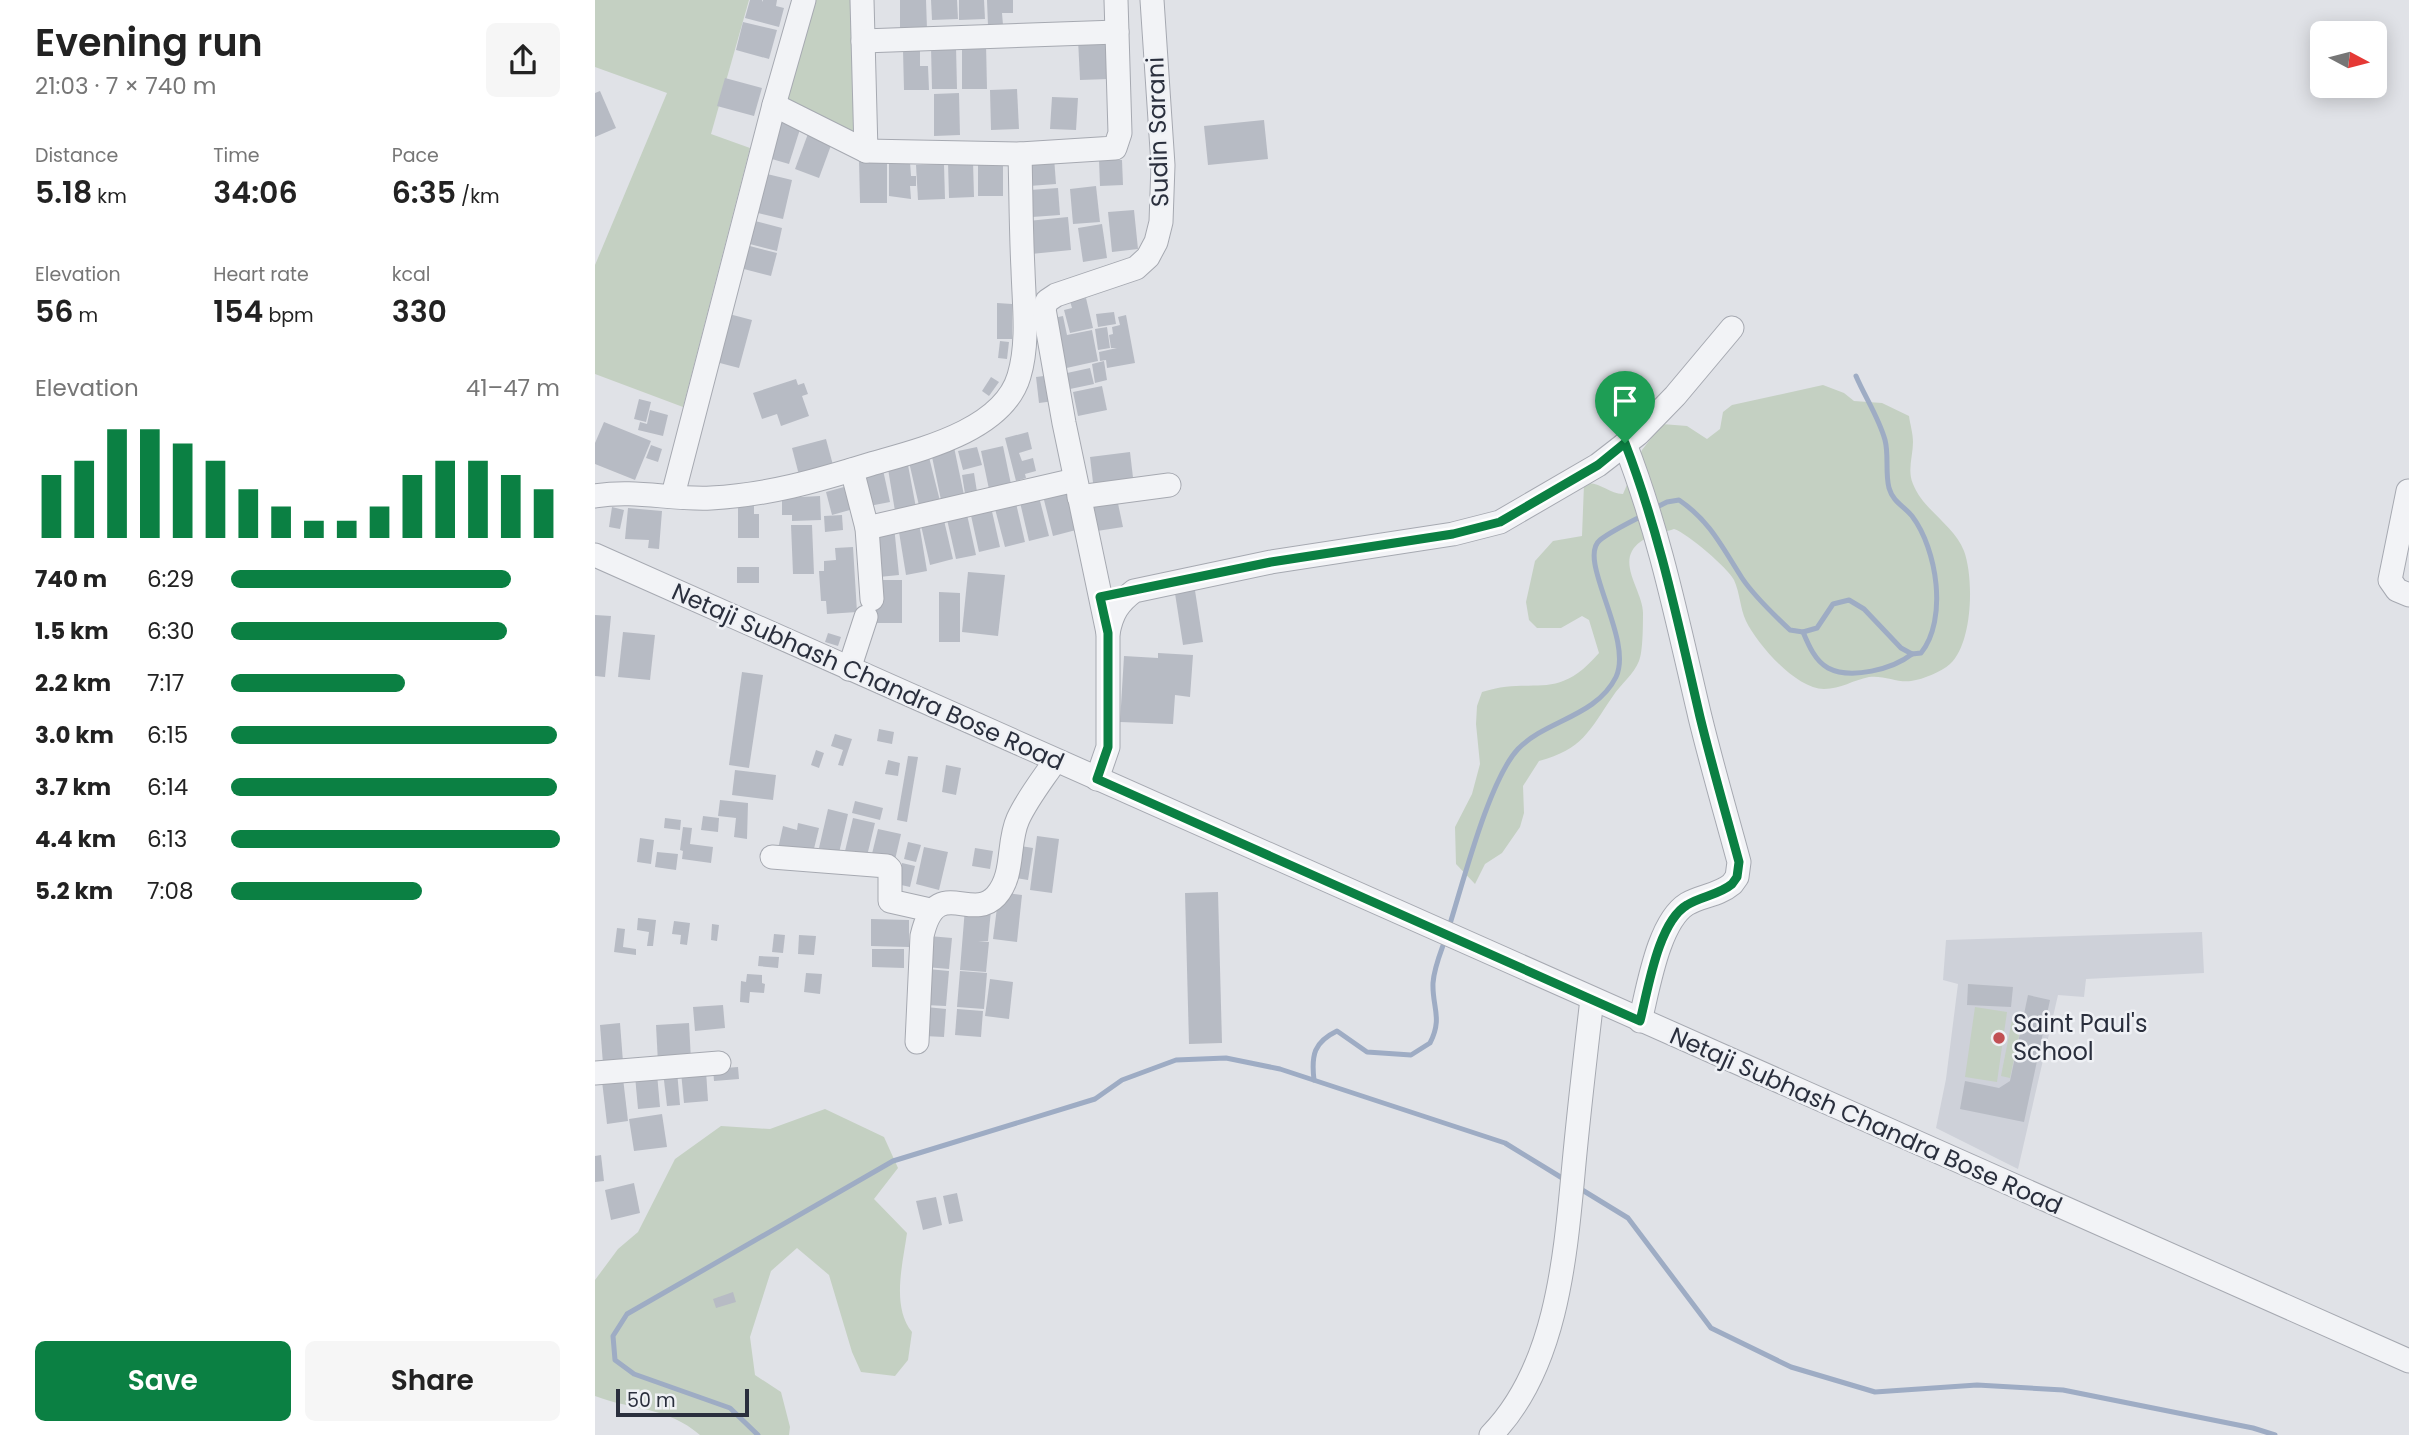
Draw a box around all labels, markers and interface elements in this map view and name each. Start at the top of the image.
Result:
text: Evening run [35,16,263,69]
north arrow [2310,21,2387,98]
map controls [2310,21,2387,98]
button: share [486,23,560,97]
street label: Sudin Sarani [1138,56,1177,208]
text: 21:03 · 7 × 740 m [35,70,217,102]
text: Distance [35,142,118,169]
text: Time [213,142,260,169]
text: Pace [392,142,439,169]
text: 5.18 [35,171,92,214]
text: 34:06 [213,171,298,214]
text: 6:35 [392,171,456,214]
text: km [92,183,127,210]
text: /km [456,183,500,210]
text: Elevation [35,261,121,288]
text: Heart rate [213,261,309,288]
text: kcal [392,261,431,288]
text: 56 [35,290,74,333]
text: 154 [213,290,263,333]
text: 330 [392,290,447,333]
text: m [74,302,98,329]
text: bpm [263,302,314,329]
pin [1595,371,1655,443]
text: Elevation [35,372,139,404]
text: 41–47 m [466,372,560,404]
icon: arrive [1606,382,1644,420]
text: 740 m [35,563,107,595]
text: 6:29 [147,563,194,595]
street label: Netaji Subhash Chandra Bose Road [667,575,1070,778]
text: 1.5 km [35,615,109,647]
text: 6:30 [147,615,195,647]
text: 2.2 km [35,667,111,699]
text: 7:17 [147,667,184,699]
text: 3.0 km [35,719,114,751]
text: 6:15 [147,719,188,751]
text: 3.7 km [35,771,111,803]
text: 6:14 [147,771,188,803]
text: 4.4 km [35,823,116,855]
text: 6:13 [147,823,187,855]
text: 5.2 km [35,875,113,907]
text: 7:08 [147,875,193,907]
place label: Saint Paul's School [2013,1007,2147,1068]
street label: Netaji Subhash Chandra Bose Road [1665,1019,2068,1222]
marker: Saint Paul's School [1991,1030,2007,1046]
button: Save [35,1341,291,1421]
button: Share [305,1341,560,1421]
scale bar [616,1386,749,1418]
text: 50 m [627,1387,676,1414]

